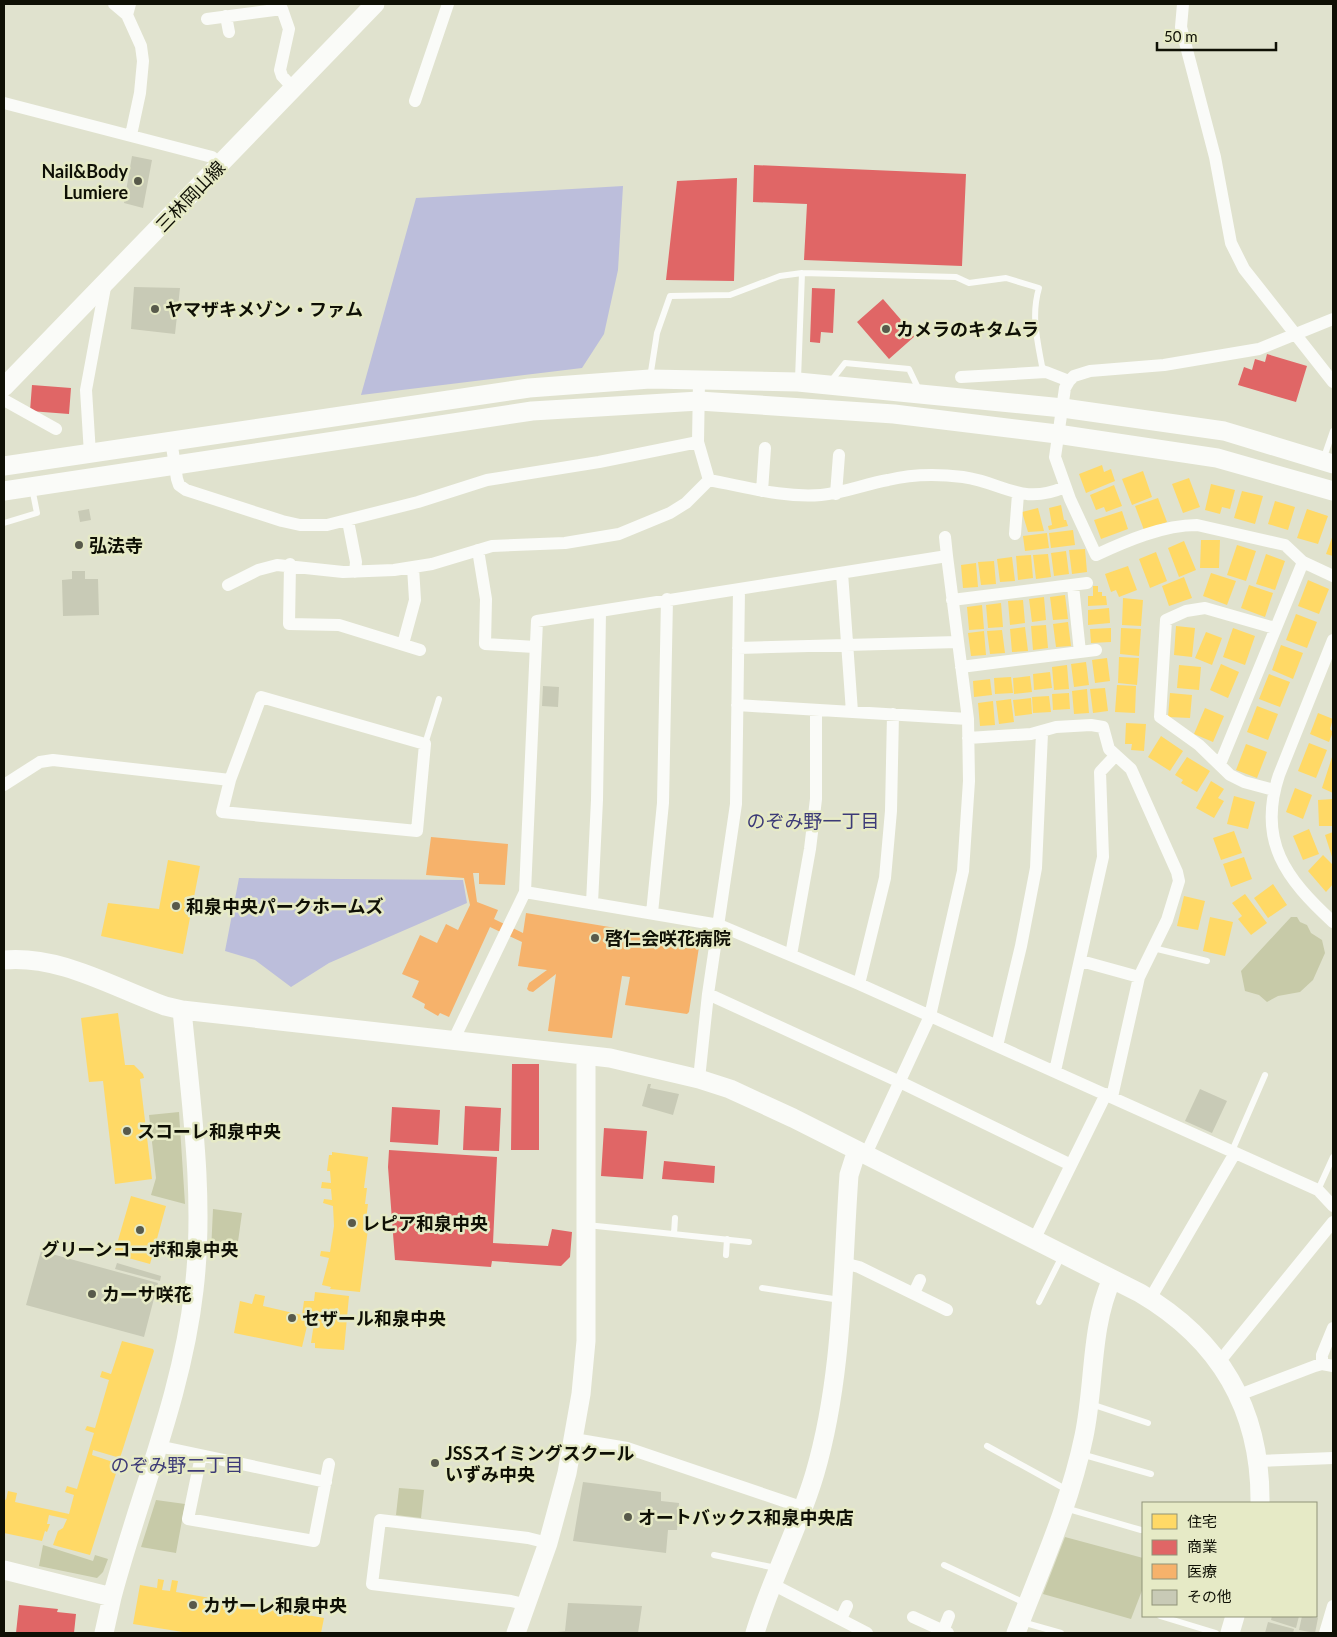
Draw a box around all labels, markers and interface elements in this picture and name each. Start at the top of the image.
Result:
scale bar [1157,20,1276,52]
text: 50 m [1164,27,1198,45]
street label: 三林岡山線 [151,156,229,236]
place label: Nail&Body Lumiere [41,160,128,203]
marker: Nail&Body Lumiere [132,175,144,187]
place label: ヤマザキメゾン・ファム [165,298,363,320]
marker: ヤマザキメゾン・ファム [149,303,161,315]
place label: カメラのキタムラ [896,318,1039,340]
marker: カメラのキタムラ [880,323,892,335]
place label: 弘法寺 [89,534,143,556]
marker: 弘法寺 [73,539,85,551]
district label: のぞみ野一丁目 [746,809,880,832]
place label: 和泉中央パークホームズ [186,895,383,917]
marker: 和泉中央パークホームズ [170,900,182,912]
place label: 啓仁会咲花病院 [605,927,731,949]
marker: 啓仁会咲花病院 [589,932,601,944]
place label: スコーレ和泉中央 [137,1120,281,1142]
marker: スコーレ和泉中央 [121,1125,133,1137]
place label: レピア和泉中央 [362,1212,488,1234]
marker: レピア和泉中央 [346,1217,358,1229]
marker: グリーンコーポ和泉中央 [134,1224,146,1236]
place label: グリーンコーポ和泉中央 [41,1238,239,1260]
place label: カーサ咲花 [102,1283,192,1305]
marker: カーサ咲花 [86,1288,98,1300]
place label: セザール和泉中央 [302,1307,446,1329]
marker: セザール和泉中央 [286,1312,298,1324]
place label: JSSスイミングスクール いずみ中央 [445,1442,634,1485]
district label: のぞみ野二丁目 [110,1453,244,1476]
marker: JSSスイミングスクール いずみ中央 [429,1457,441,1469]
legend [1142,1502,1317,1617]
place label: オートバックス和泉中央店 [638,1506,853,1528]
marker: オートバックス和泉中央店 [622,1511,634,1523]
text: 住宅 [1187,1512,1217,1530]
text: 商業 [1187,1537,1217,1555]
text: 医療 [1187,1562,1217,1580]
text: その他 [1187,1587,1232,1605]
place label: カサーレ和泉中央 [203,1594,347,1616]
marker: カサーレ和泉中央 [187,1599,199,1611]

